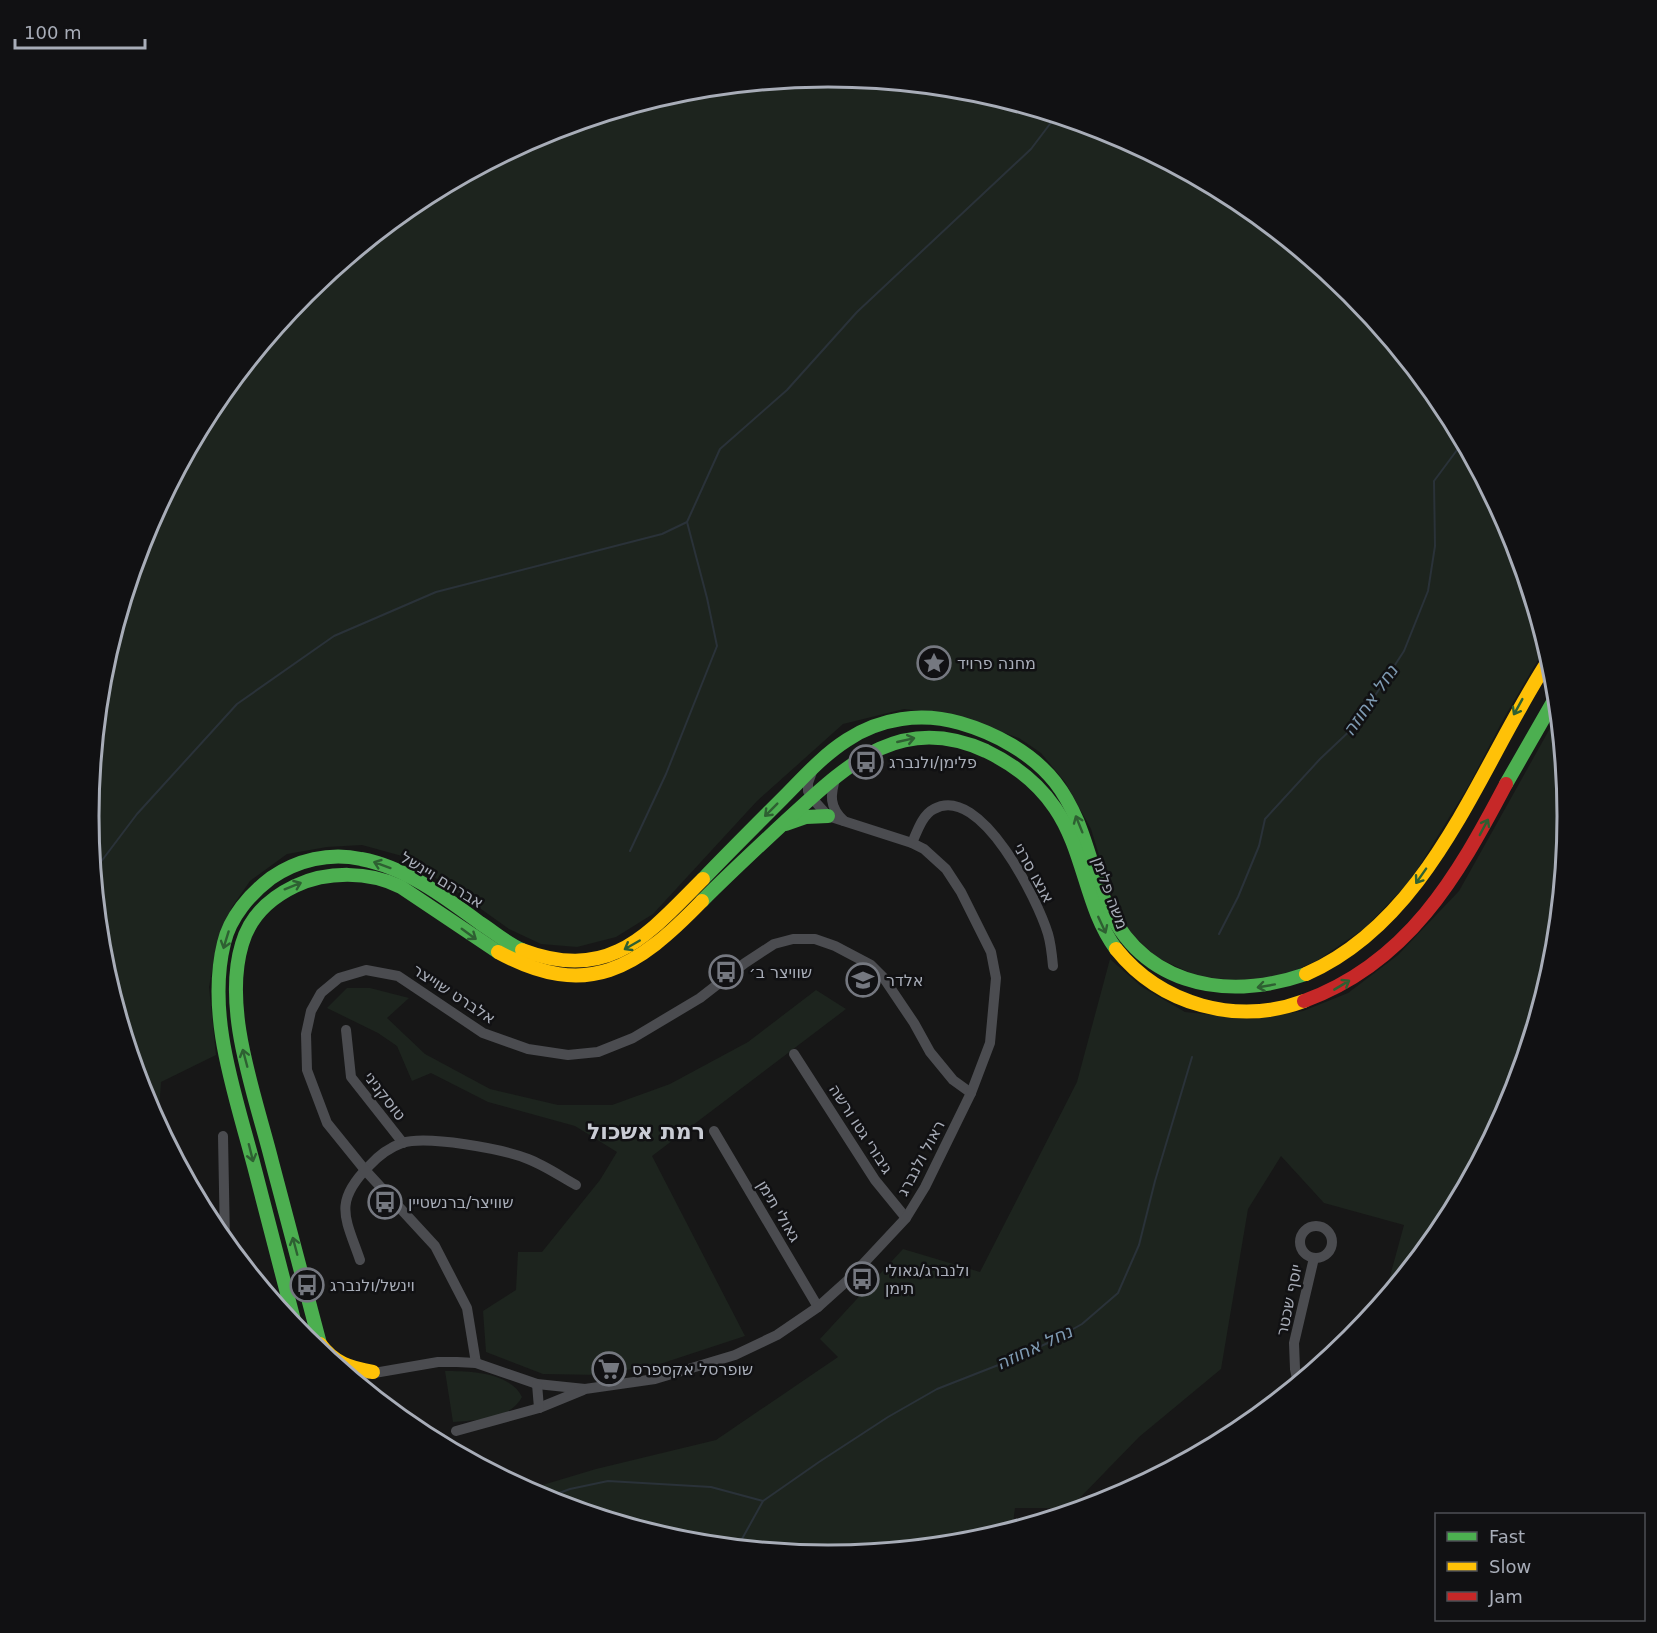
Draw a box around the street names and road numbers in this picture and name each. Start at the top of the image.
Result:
street label: אנצו סרני [1010,840,1058,906]
street label: אברהם ויינשל [397,848,487,912]
street label: משה פלימן [1088,854,1132,932]
street label: אלברט שוייצר [409,960,499,1028]
street label: טוסקניני [360,1068,410,1124]
street label: גיבורי גטו ורשה [825,1081,897,1178]
street label: ראול ולנברג [893,1117,949,1199]
street label: גאולי תימן [753,1177,805,1246]
street label: יוסף שכטר [1272,1262,1306,1338]

